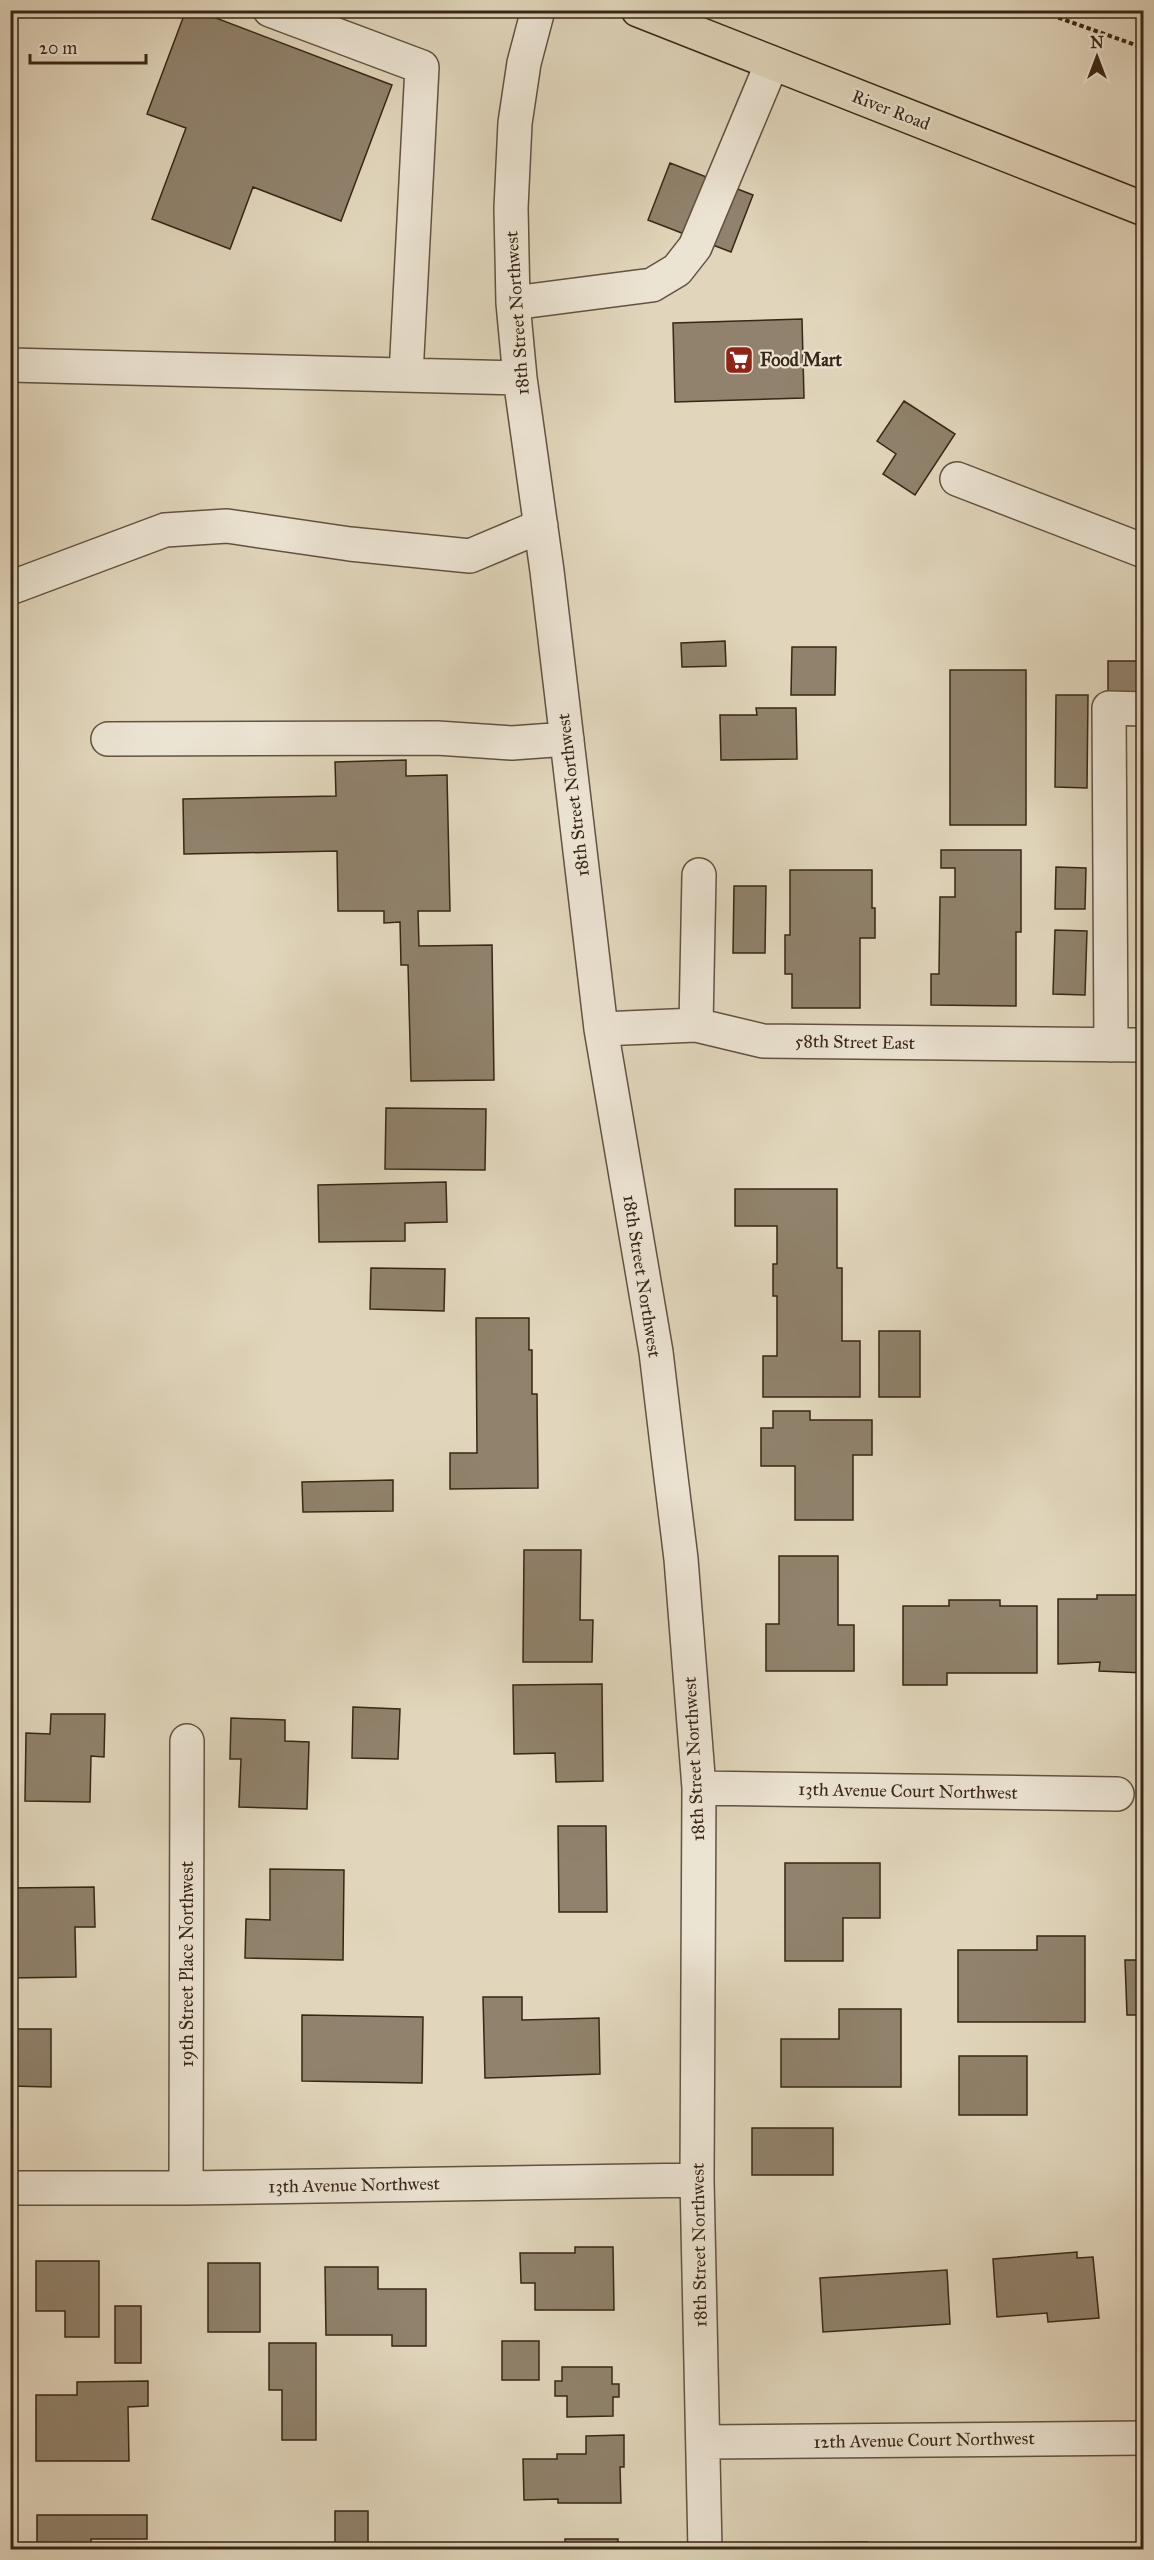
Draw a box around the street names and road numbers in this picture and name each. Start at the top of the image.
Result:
street label: River Road [849,85,933,135]
street label: 18th Street Northwest [500,229,534,396]
street label: 18th Street Northwest [552,711,594,878]
street label: 58th Street East [795,1030,916,1054]
street label: 18th Street Northwest [618,1193,666,1360]
street label: 18th Street Northwest [679,1676,709,1842]
street label: 13th Avenue Court Northwest [798,1778,1019,1804]
street label: 19th Street Place Northwest [176,1860,198,2067]
street label: 18th Street Northwest [687,2162,711,2327]
street label: 13th Avenue Northwest [268,2172,441,2197]
street label: 12th Avenue Court Northwest [813,2427,1035,2453]

